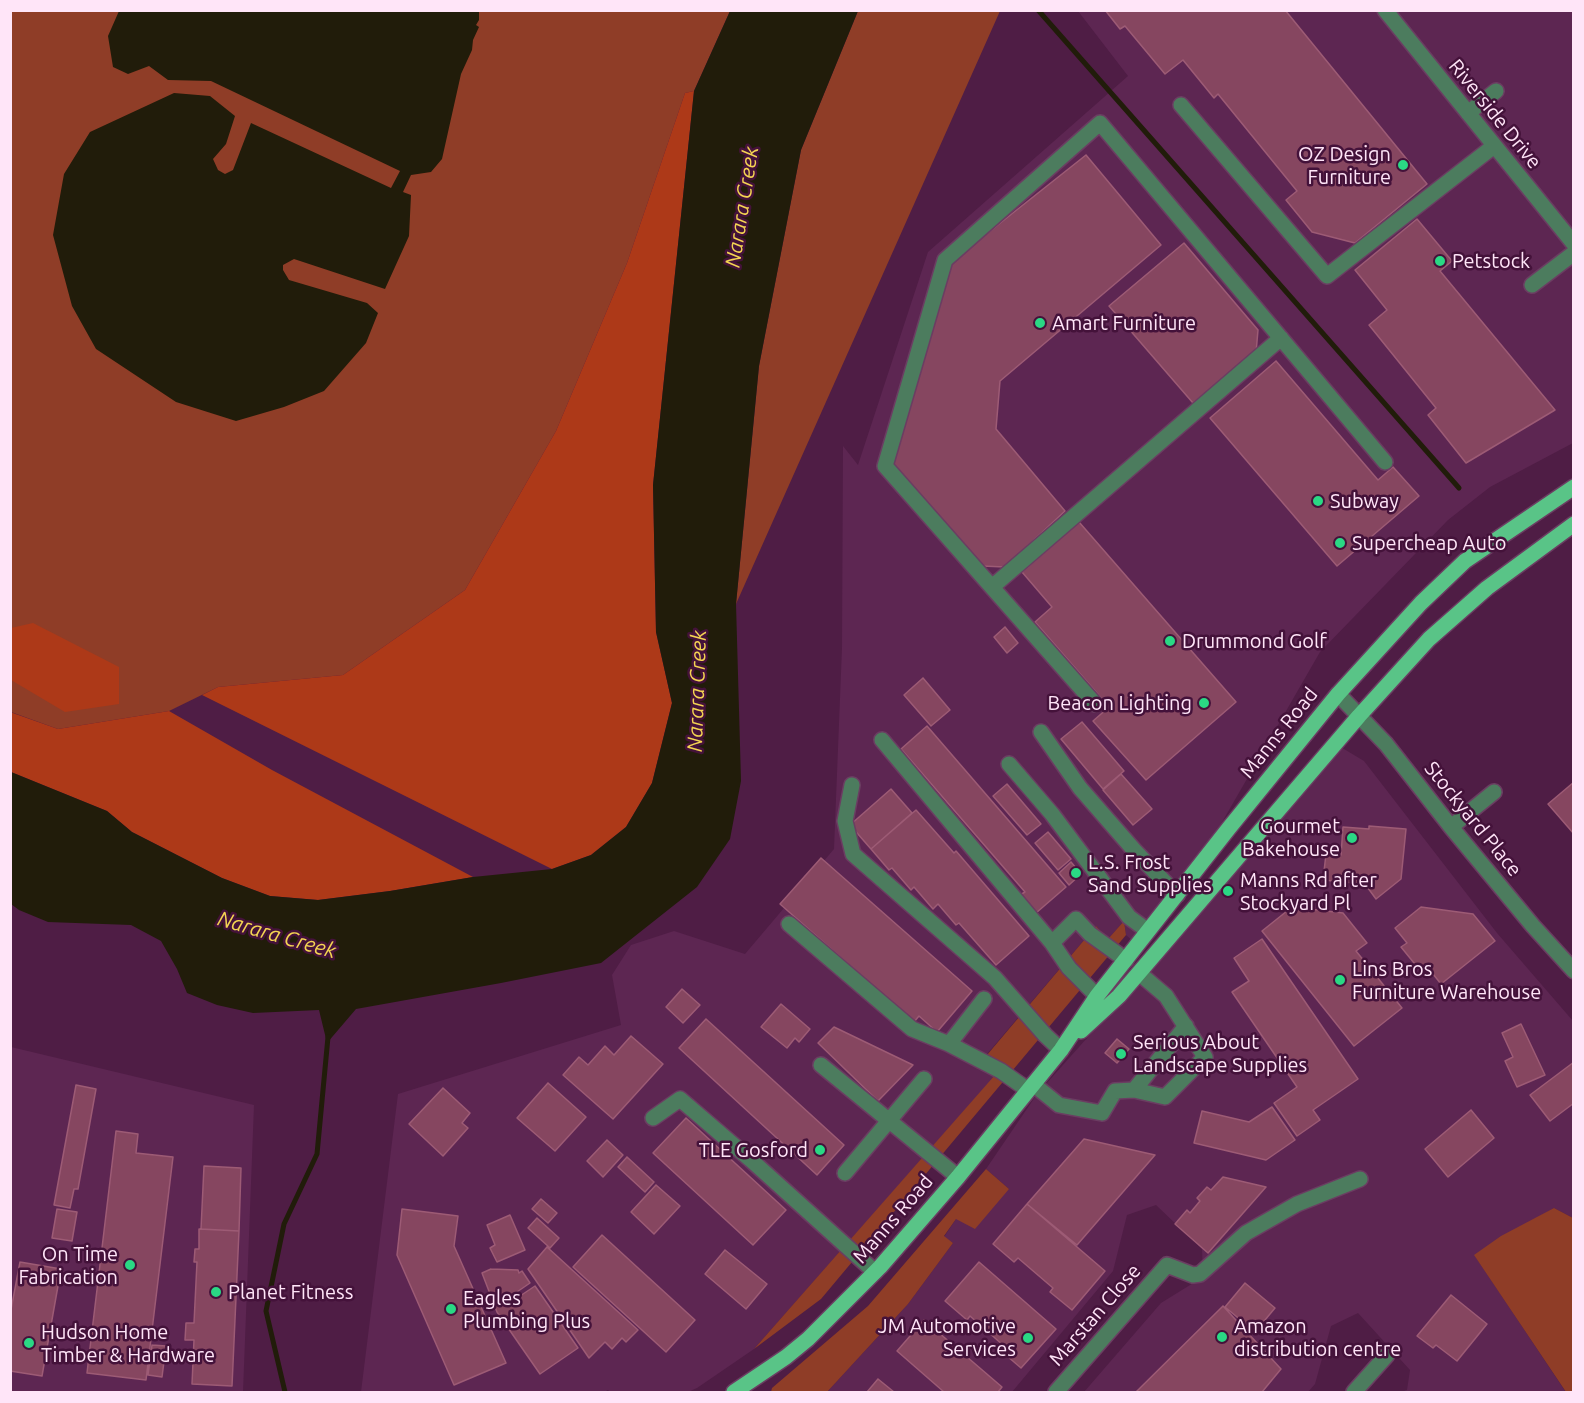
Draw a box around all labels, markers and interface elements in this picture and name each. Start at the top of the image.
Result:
street label: Riverside Drive [1444,54,1546,174]
place label: OZ Design Furniture [1298,142,1391,189]
water label: Narara Creek [720,145,764,269]
marker: OZ Design Furniture [1396,158,1410,172]
place label: Petstock [1452,249,1530,273]
marker: Petstock [1433,254,1447,268]
place label: Amart Furniture [1052,311,1196,335]
marker: Amart Furniture [1033,316,1047,330]
place label: Subway [1330,489,1399,513]
marker: Subway [1311,494,1325,508]
place label: Supercheap Auto [1352,531,1506,555]
marker: Supercheap Auto [1333,536,1347,550]
water label: Narara Creek [682,629,712,753]
place label: Drummond Golf [1182,629,1327,653]
marker: Drummond Golf [1163,634,1177,648]
street label: Manns Road [1235,683,1323,783]
place label: Beacon Lighting [1047,691,1192,715]
marker: Beacon Lighting [1197,696,1211,710]
street label: Stockyard Place [1419,757,1527,881]
place label: Gourmet Bakehouse [1242,814,1340,861]
marker: Gourmet Bakehouse [1345,831,1359,845]
place label: L.S. Frost Sand Supplies [1088,850,1212,897]
marker: L.S. Frost Sand Supplies [1069,866,1083,880]
place label: Manns Rd after Stockyard Pl [1240,868,1377,915]
marker: Manns Rd after Stockyard Pl [1221,884,1235,898]
water label: Narara Creek [215,906,339,964]
place label: Lins Bros Furniture Warehouse [1352,957,1541,1004]
marker: Lins Bros Furniture Warehouse [1333,973,1347,987]
place label: Serious About Landscape Supplies [1133,1030,1307,1077]
marker: Serious About Landscape Supplies [1114,1047,1128,1061]
place label: TLE Gosford [699,1138,808,1162]
marker: TLE Gosford [813,1143,827,1157]
street label: Manns Road [848,1170,938,1268]
place label: On Time Fabrication [18,1242,118,1289]
marker: On Time Fabrication [123,1258,137,1272]
street label: Marstan Close [1044,1259,1146,1371]
place label: Planet Fitness [228,1280,353,1304]
marker: Planet Fitness [209,1285,223,1299]
place label: Eagles Plumbing Plus [463,1286,590,1333]
marker: Eagles Plumbing Plus [444,1302,458,1316]
place label: JM Automotive Services [878,1314,1016,1361]
place label: Amazon distribution centre [1234,1314,1401,1361]
place label: Hudson Home Timber & Hardware [41,1320,215,1367]
marker: Amazon distribution centre [1215,1330,1229,1344]
marker: JM Automotive Services [1021,1331,1035,1345]
marker: Hudson Home Timber & Hardware [22,1336,36,1350]

